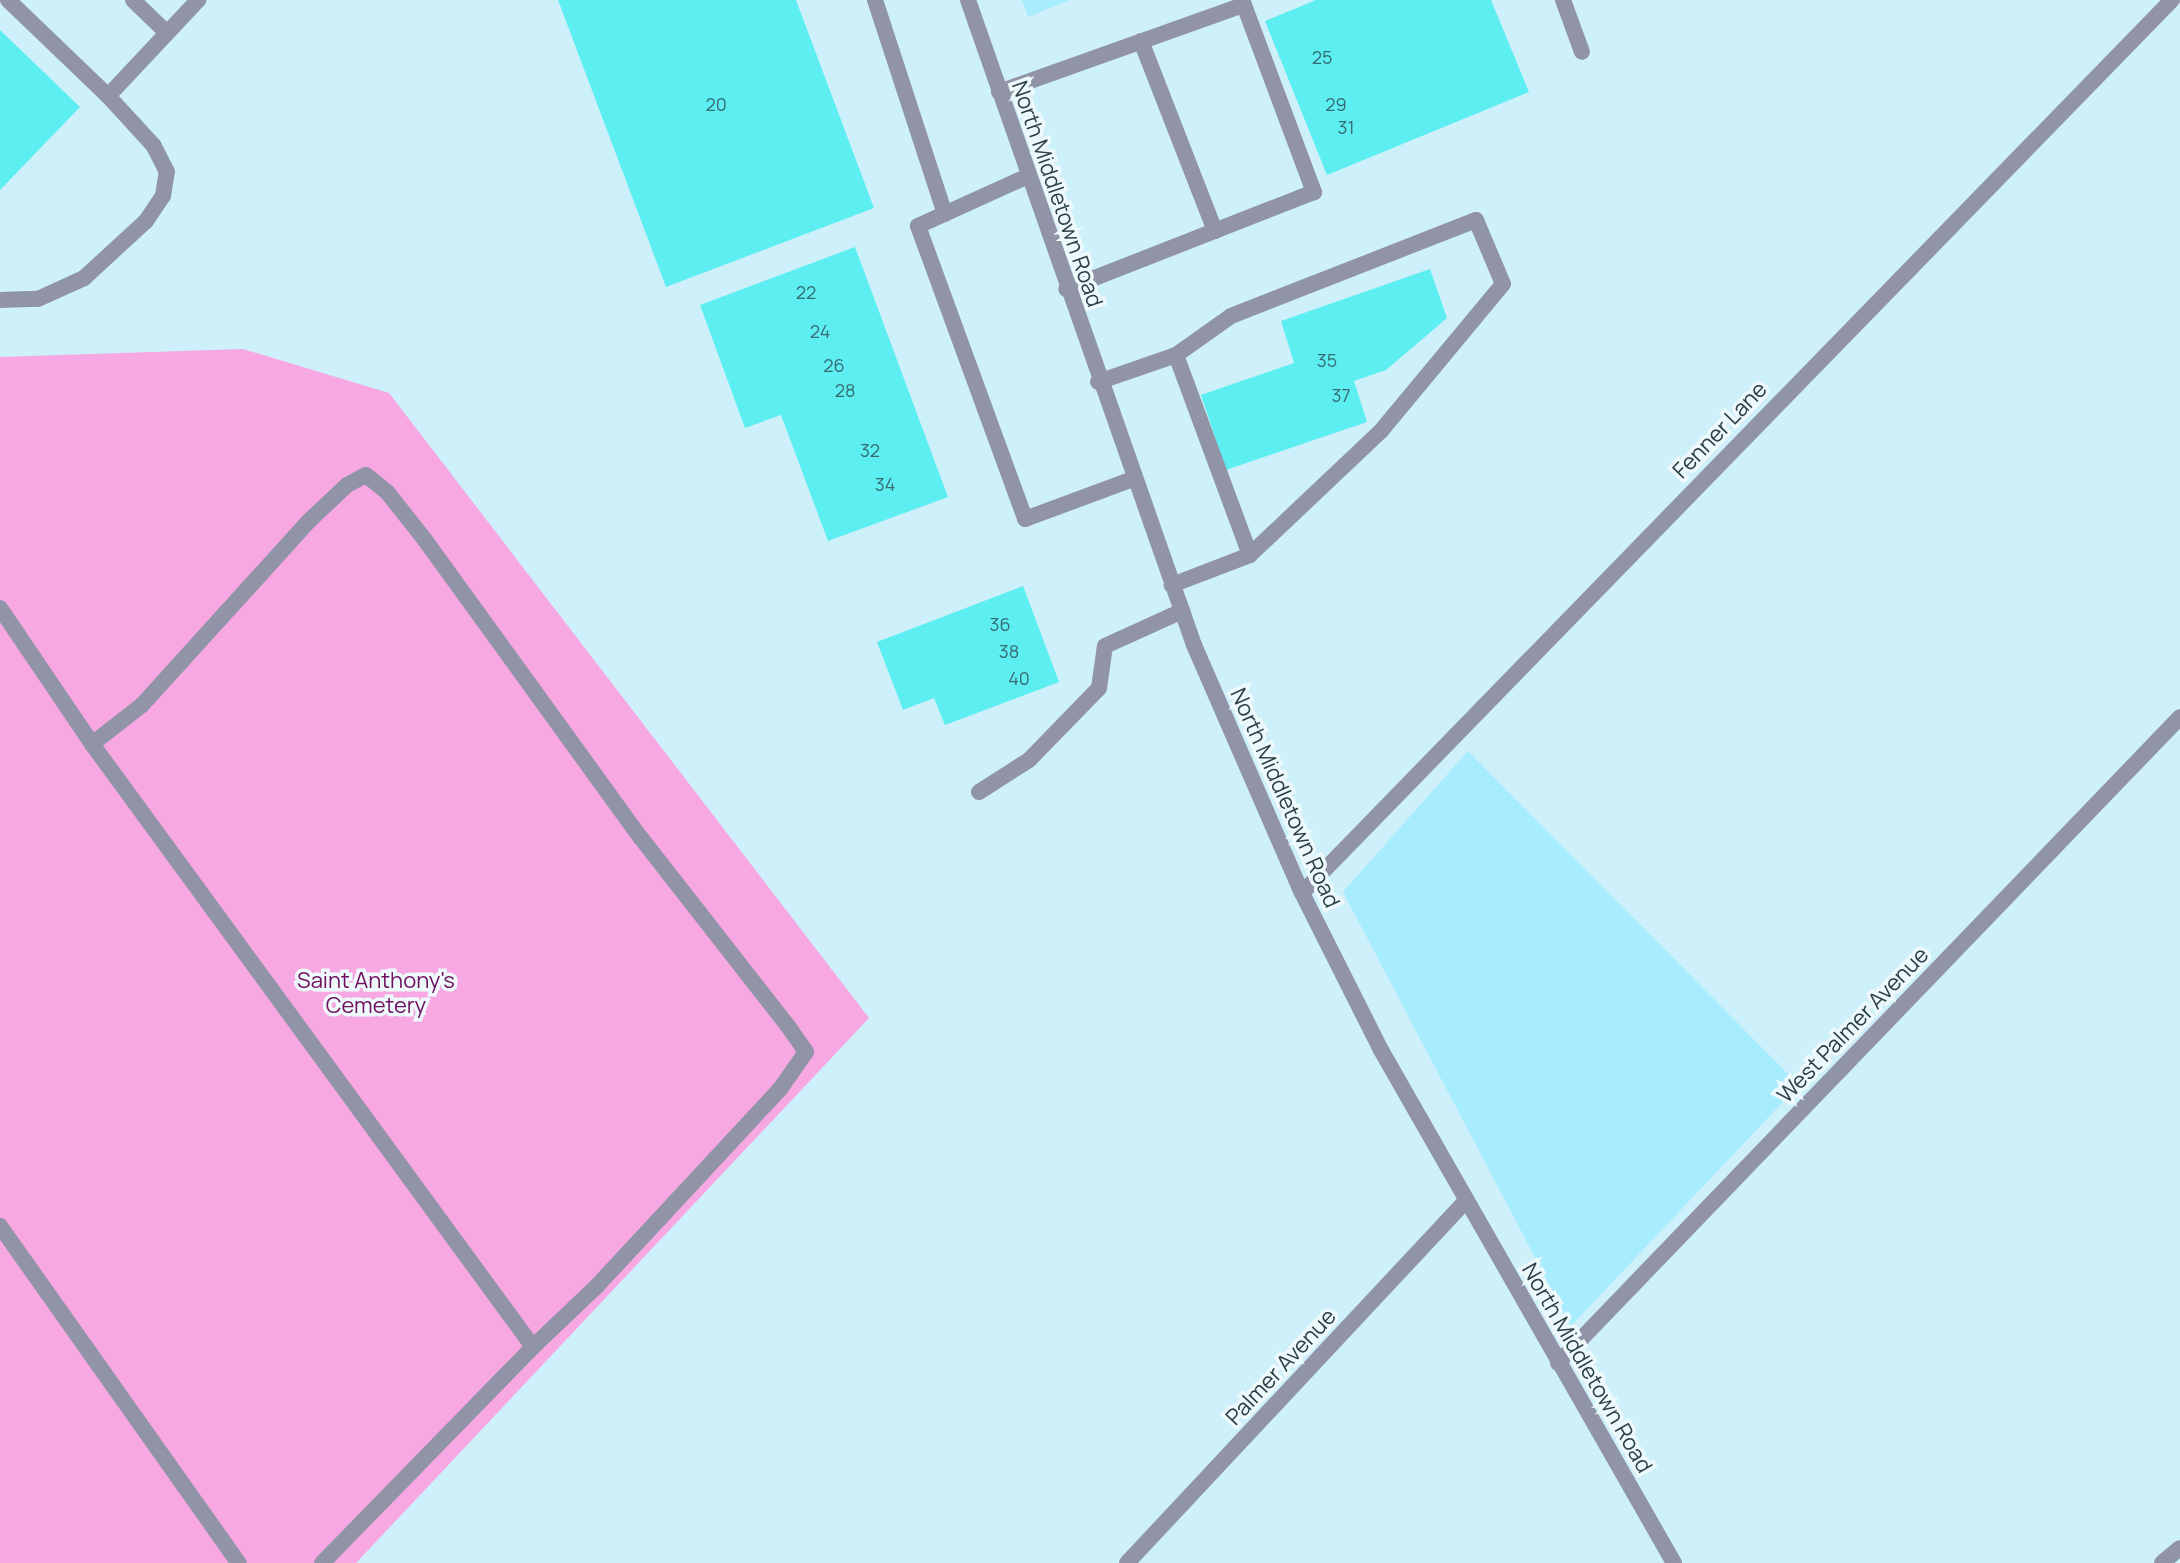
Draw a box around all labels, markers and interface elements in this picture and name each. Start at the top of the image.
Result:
house number: 25 [1312,46,1332,68]
street label: North Middletown Road [1006,77,1108,311]
house number: 20 [705,93,727,115]
house number: 29 [1325,93,1347,115]
house number: 31 [1338,116,1354,138]
house number: 22 [796,281,816,303]
house number: 24 [810,320,830,342]
house number: 35 [1317,349,1337,371]
house number: 26 [823,354,845,376]
street label: Fenner Lane [1667,376,1773,484]
house number: 28 [835,379,855,401]
house number: 37 [1332,384,1350,406]
house number: 32 [860,439,880,461]
house number: 34 [875,473,895,495]
house number: 36 [989,613,1011,635]
house number: 38 [999,640,1019,662]
house number: 40 [1008,667,1030,689]
street label: North Middletown Road [1225,684,1345,912]
street label: West Palmer Avenue [1772,942,1934,1108]
park label: Saint Anthony's Cemetery [297,967,455,1018]
street label: North Middletown Road [1516,1259,1658,1477]
street label: Palmer Avenue [1220,1303,1342,1431]

